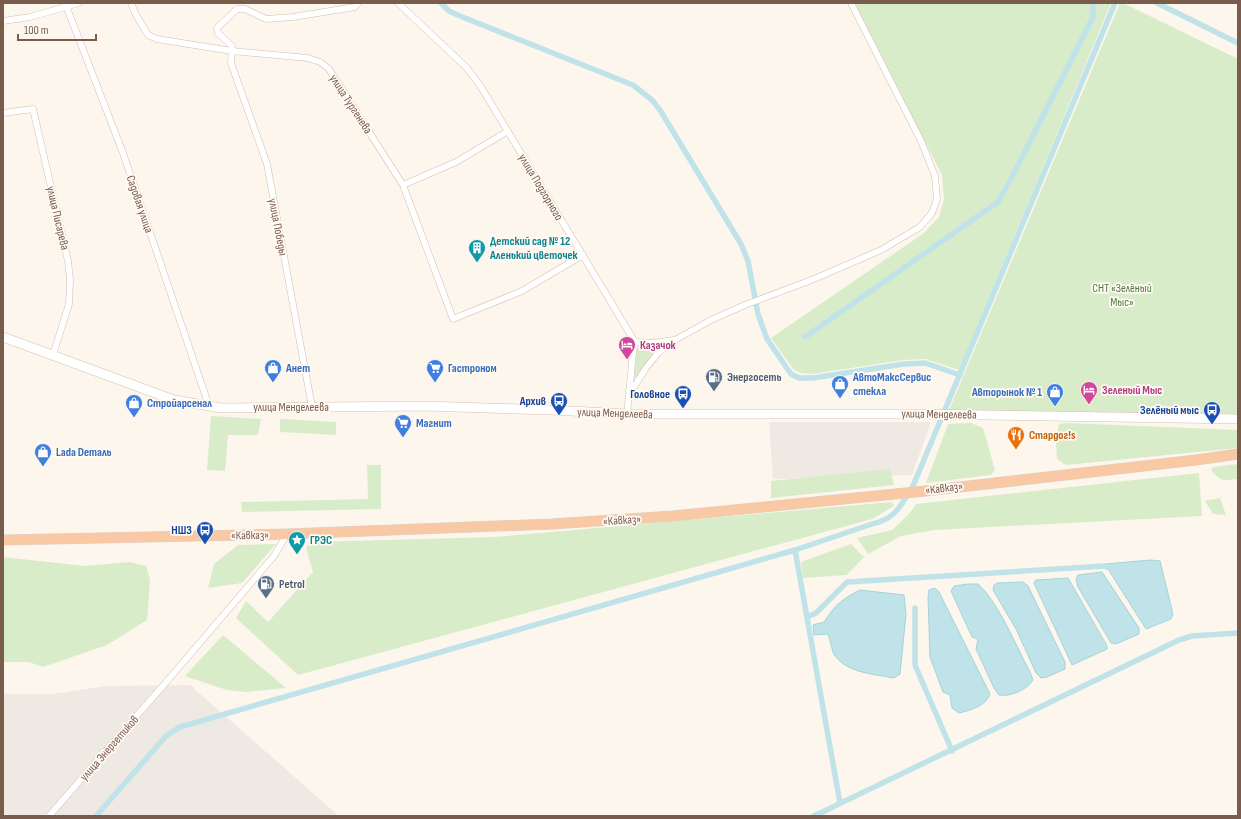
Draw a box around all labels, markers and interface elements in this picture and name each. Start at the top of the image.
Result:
scale bar [18,16,96,42]
text: 100 m [24,23,49,38]
street label: улица Тургенева [326,72,376,137]
street label: улица Подгорного [515,151,566,223]
street label: Садовая улица [123,173,156,235]
street label: улица Писарева [43,185,72,252]
street label: улица Победы [265,197,290,257]
place label: Детский сад № 12 Аленький цветочек [489,234,579,263]
building icon: Детский сад № 12 Аленький цветочек [467,238,487,263]
park label: СНТ «Зелёный Мыс» [1092,281,1152,310]
hotel icon: Казачок [617,335,637,360]
place label: Казачок [640,338,677,353]
shop icon: Анет [263,358,283,383]
supermarket icon: Гастроном [425,358,445,383]
place label: Анет [285,361,310,376]
place label: Гастроном [448,361,497,376]
fuel station icon: Энергосеть [704,367,724,392]
place label: Энергосеть [727,370,782,385]
place label: АвтоМаксСервис стекла [852,370,931,399]
shop icon: АвтоМаксСервис стекла [830,374,850,399]
hotel icon: Зеленый Мыс [1079,380,1099,405]
shop icon: Авторынок № 1 [1045,382,1065,407]
place label: Зеленый Мыс [1102,383,1162,398]
bus stop icon: Головное [673,384,693,409]
place label: Авторынок № 1 [971,385,1042,400]
place label: Головное [630,387,670,402]
bus stop icon: Архив [549,391,569,416]
shop icon: Стройарсенал [124,393,144,418]
place label: Архив [519,394,546,409]
place label: Стройарсенал [147,396,212,411]
street label: улица Менделеева [253,400,329,415]
bus stop icon: Зелёный мыс [1202,400,1222,425]
place label: Зелёный мыс [1140,403,1199,418]
street label: улица Менделеева [577,405,653,422]
street label: улица Менделеева [901,406,977,423]
supermarket icon: Магнит [393,413,413,438]
place label: Магнит [416,416,452,431]
restaurant icon: Стардог!s [1006,425,1026,450]
place label: Стардог!s [1029,428,1076,443]
shop icon: Lada Dеталь [33,442,53,467]
place label: Lada Dеталь [56,445,112,460]
street label: «Кавказ» [924,479,964,498]
street label: «Кавказ» [603,512,642,529]
bus stop icon: НШЗ [195,520,215,545]
place label: НШЗ [171,523,192,538]
street label: «Кавказ» [231,528,269,543]
place icon: ГРЭС [287,530,307,555]
place label: ГРЭС [310,533,332,548]
fuel station icon: Petrol [256,574,276,599]
place label: Petrol [279,577,305,592]
street label: улица Энергетиков [77,712,142,784]

